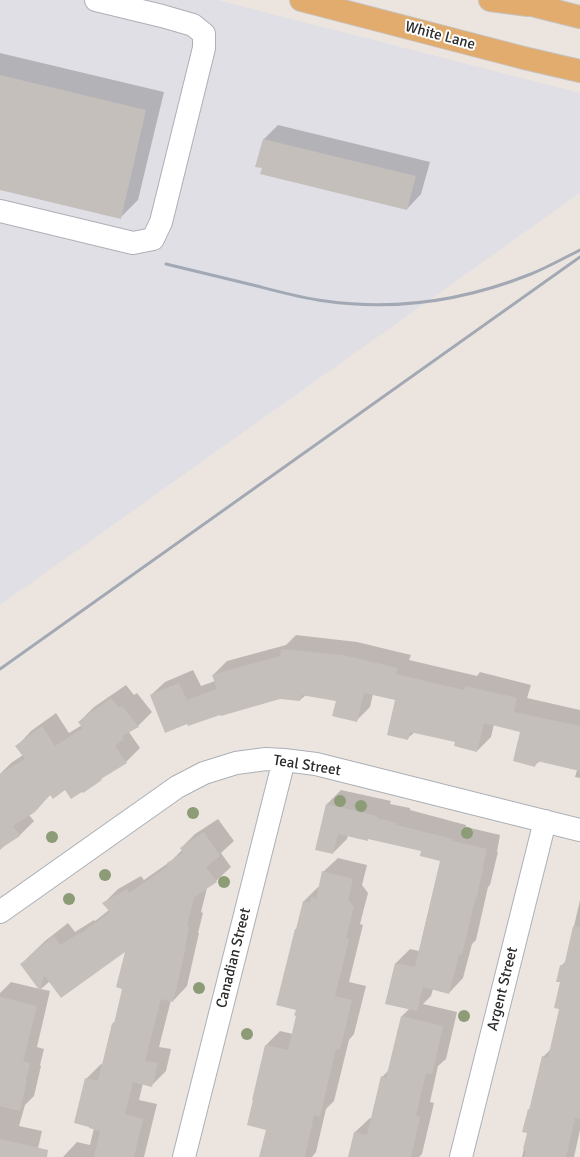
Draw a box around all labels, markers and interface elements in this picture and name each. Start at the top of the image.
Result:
street label: White Lane [403,18,477,54]
street label: Teal Street [272,752,342,780]
street label: Canadian Street [213,906,255,1010]
street label: Argent Street [484,945,522,1033]

